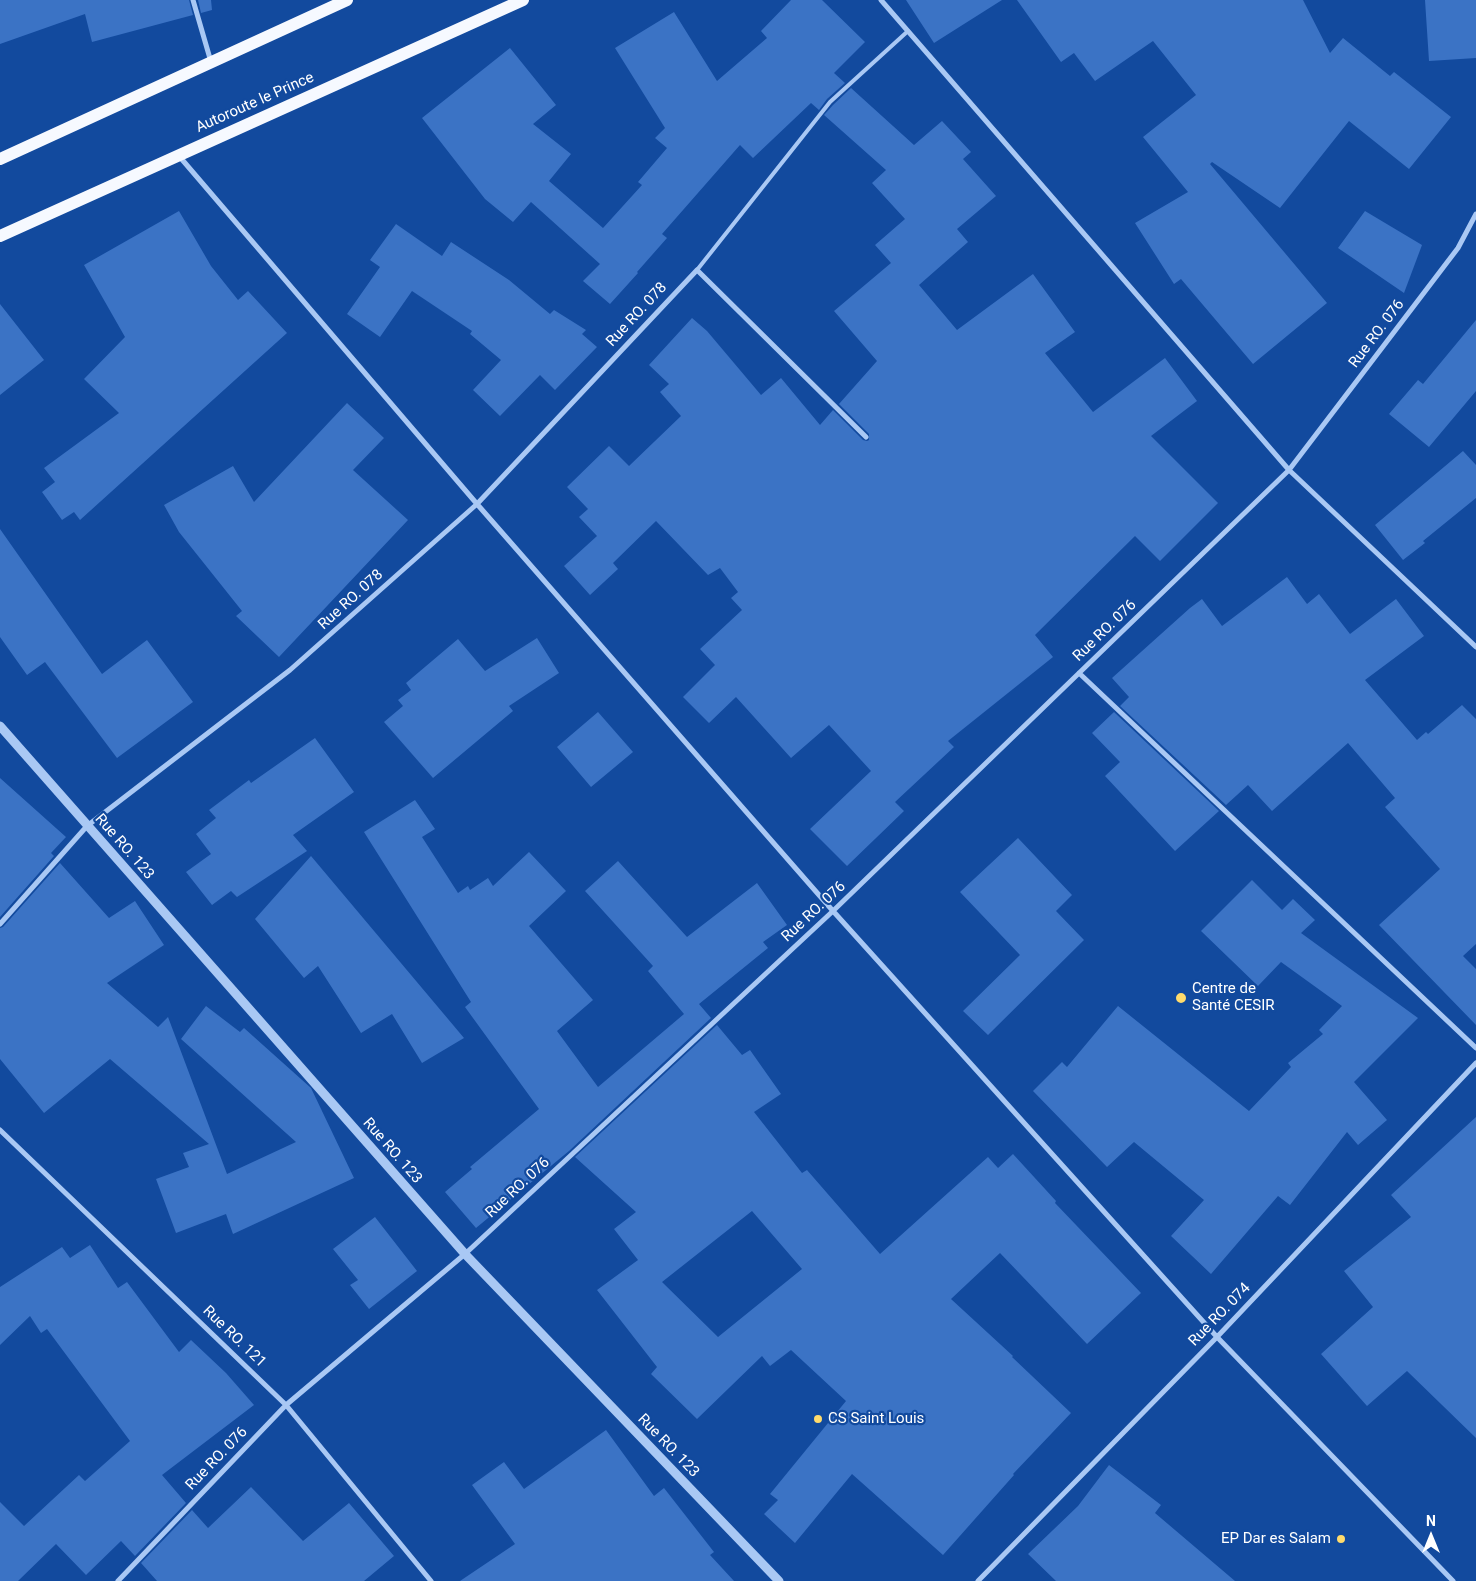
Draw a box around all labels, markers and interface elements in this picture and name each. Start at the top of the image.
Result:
street label: Autoroute le Prince [193,69,317,137]
street label: Rue RO. 078 [603,279,671,351]
street label: Rue RO. 076 [1345,296,1409,372]
street label: Rue RO. 078 [315,566,387,634]
street label: Rue RO. 076 [1070,596,1140,666]
street label: Rue RO. 123 [91,811,157,883]
street label: Rue RO. 076 [778,878,850,946]
place label: Centre de Santé CESIR [1192,980,1274,1015]
marker: Centre de Santé CESIR [1174,991,1188,1005]
street label: Rue RO. 123 [359,1115,425,1187]
street label: Rue RO. 076 [482,1154,554,1222]
street label: Rue RO. 074 [1185,1280,1255,1350]
street label: Rue RO. 121 [199,1302,269,1372]
place label: CS Saint Louis [828,1410,924,1428]
street label: Rue RO. 123 [633,1411,703,1481]
marker: CS Saint Louis [812,1413,824,1425]
street label: Rue RO. 076 [182,1424,252,1494]
north arrow [1406,1511,1456,1561]
text: N [1426,1513,1436,1529]
place label: EP Dar es Salam [1221,1530,1331,1548]
marker: EP Dar es Salam [1335,1533,1347,1545]

